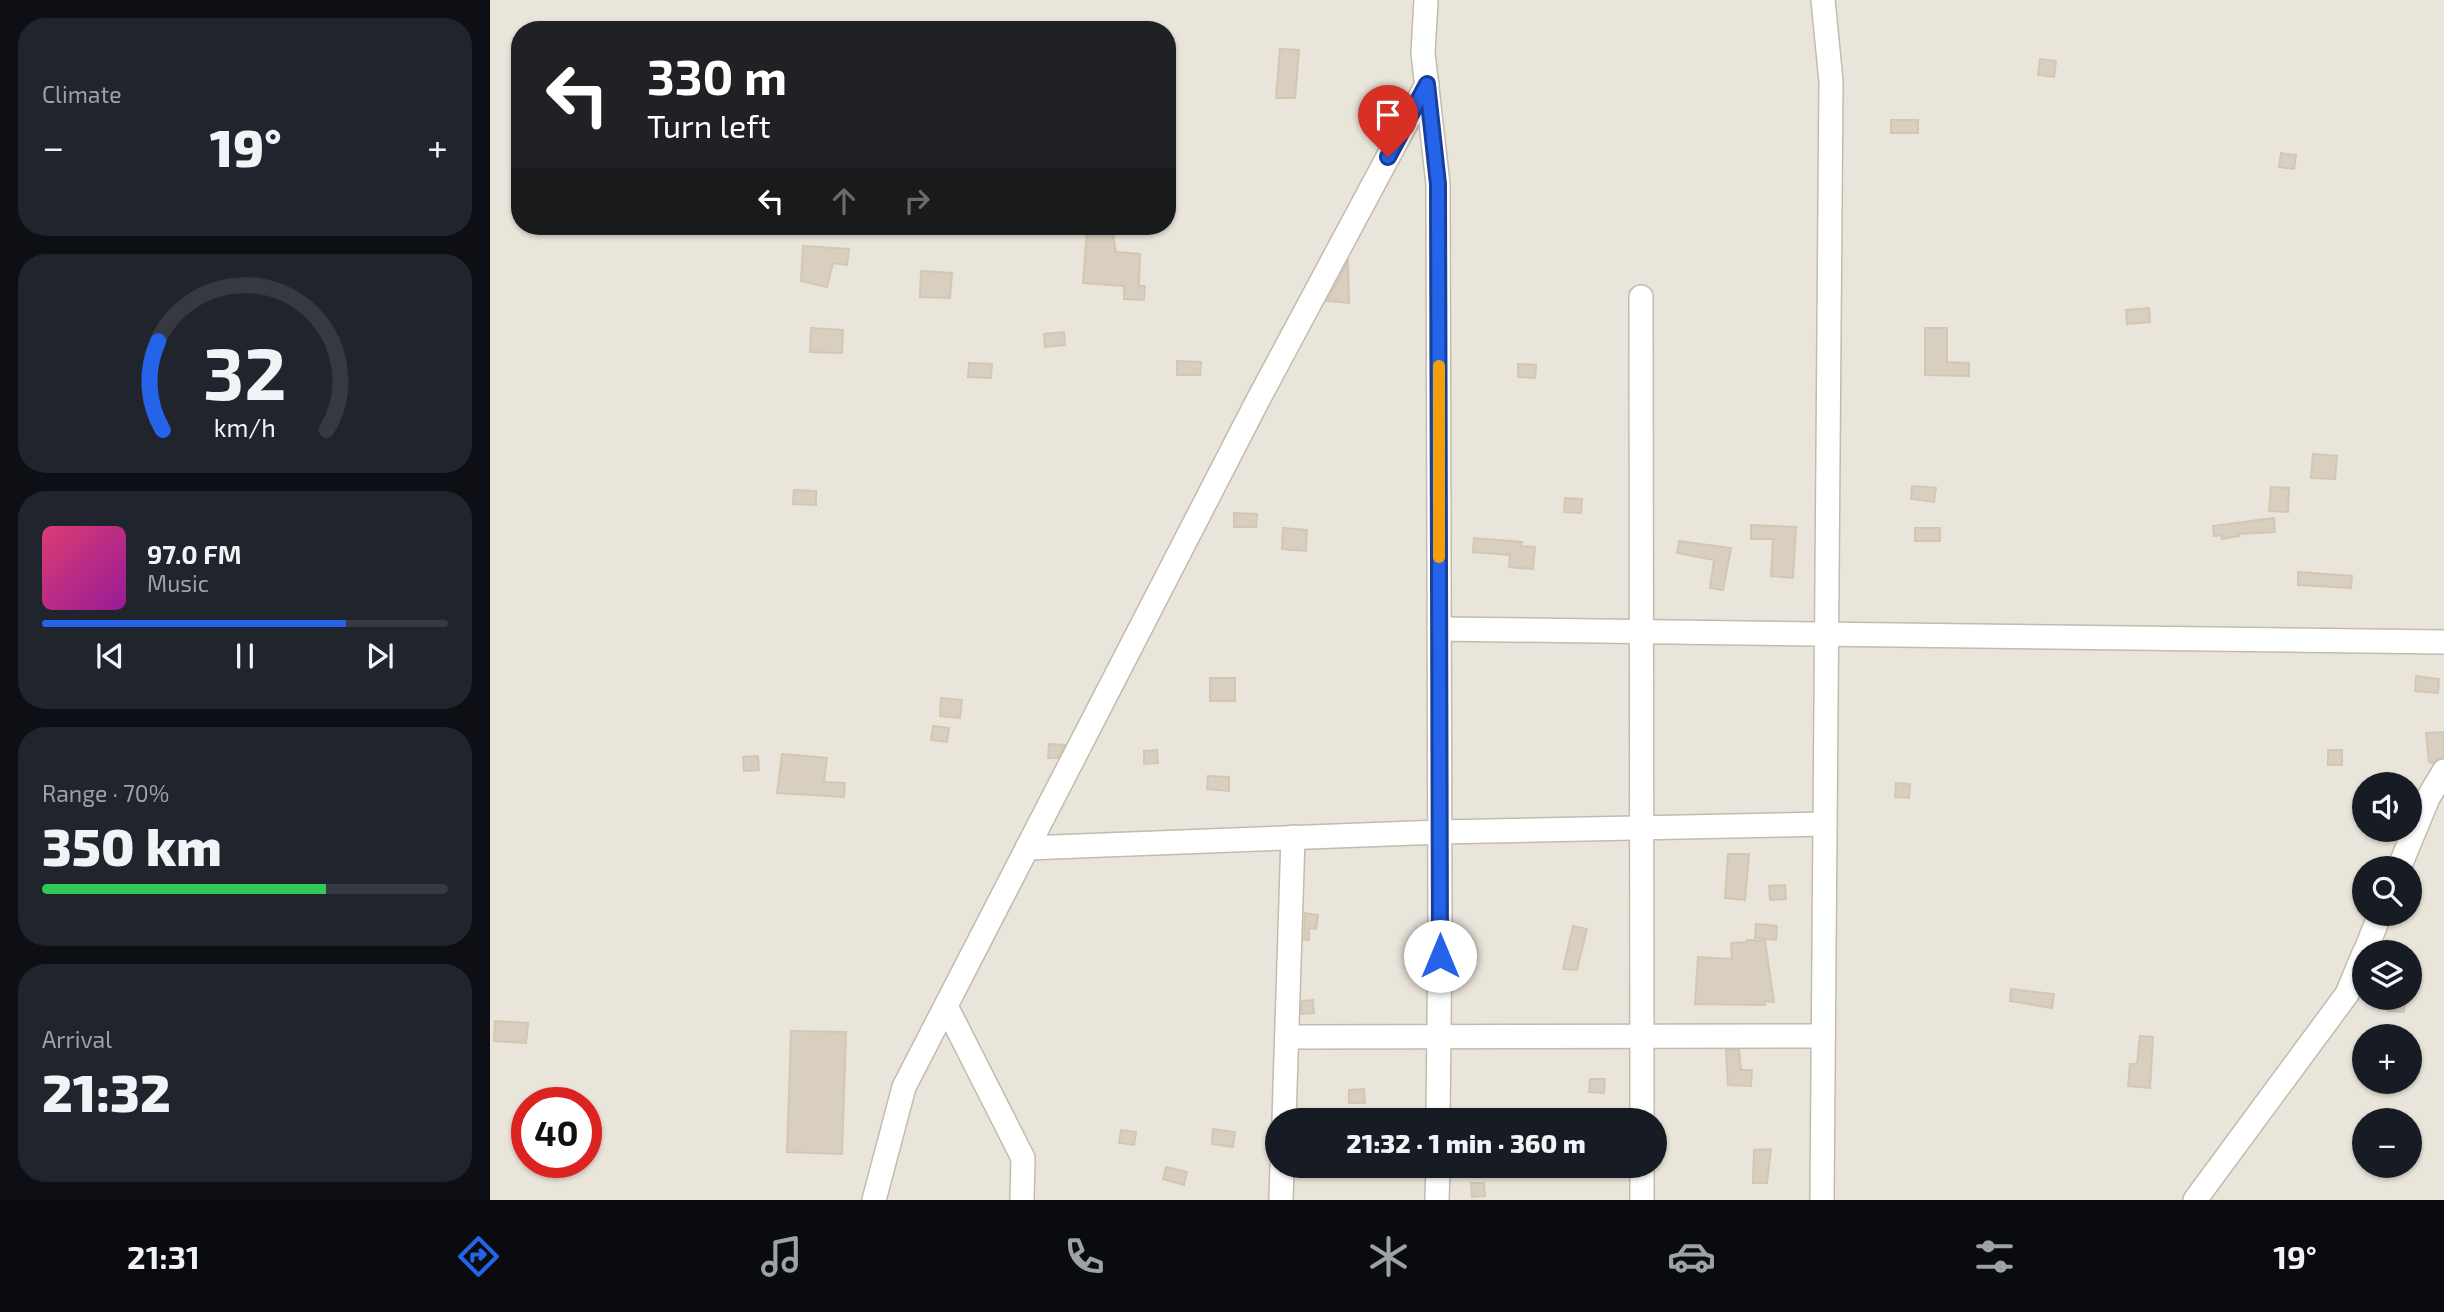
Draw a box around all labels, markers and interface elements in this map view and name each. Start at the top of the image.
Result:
text: 330 m [647,46,787,105]
icon: left [532,49,623,140]
text: Climate [42,80,122,108]
pin [1358,85,1418,157]
icon: arrive [1369,96,1407,134]
text: Turn left [647,106,771,144]
text: 19° [210,115,282,177]
text: − [42,123,64,169]
text: + [427,123,448,169]
icon: left [752,182,790,220]
icon: ahead [825,182,863,220]
icon: right [898,182,936,220]
text: 32 [203,327,287,415]
text: km/h [214,411,276,441]
text: 97.0 FM [147,538,242,569]
text: Music [147,569,209,597]
icon: previous [91,637,129,675]
icon: pause [226,637,264,675]
icon: next [361,637,399,675]
map controls [2352,772,2422,1178]
button: sound [2352,772,2422,842]
text: Range · 70% [42,779,169,807]
text: 350 km [42,814,222,876]
button: search [2352,856,2422,926]
position arrow [1403,919,1477,993]
button: layers [2352,940,2422,1010]
button: + [2352,1024,2422,1094]
text: Arrival [42,1025,112,1053]
text: 21:32 [42,1060,171,1122]
speed limit sign: 40 [511,1087,602,1178]
button: − [2352,1108,2422,1178]
text: 21:32 · 1 min · 360 m [1346,1127,1586,1158]
icon: directions [454,1232,503,1281]
icon: music [757,1232,806,1281]
icon: phone [1060,1232,1109,1281]
icon: climate [1364,1232,1413,1281]
icon: car [1667,1232,1716,1281]
icon: filters [1970,1232,2019,1281]
text: 21:31 [127,1237,200,1275]
text: 19° [2273,1237,2317,1275]

